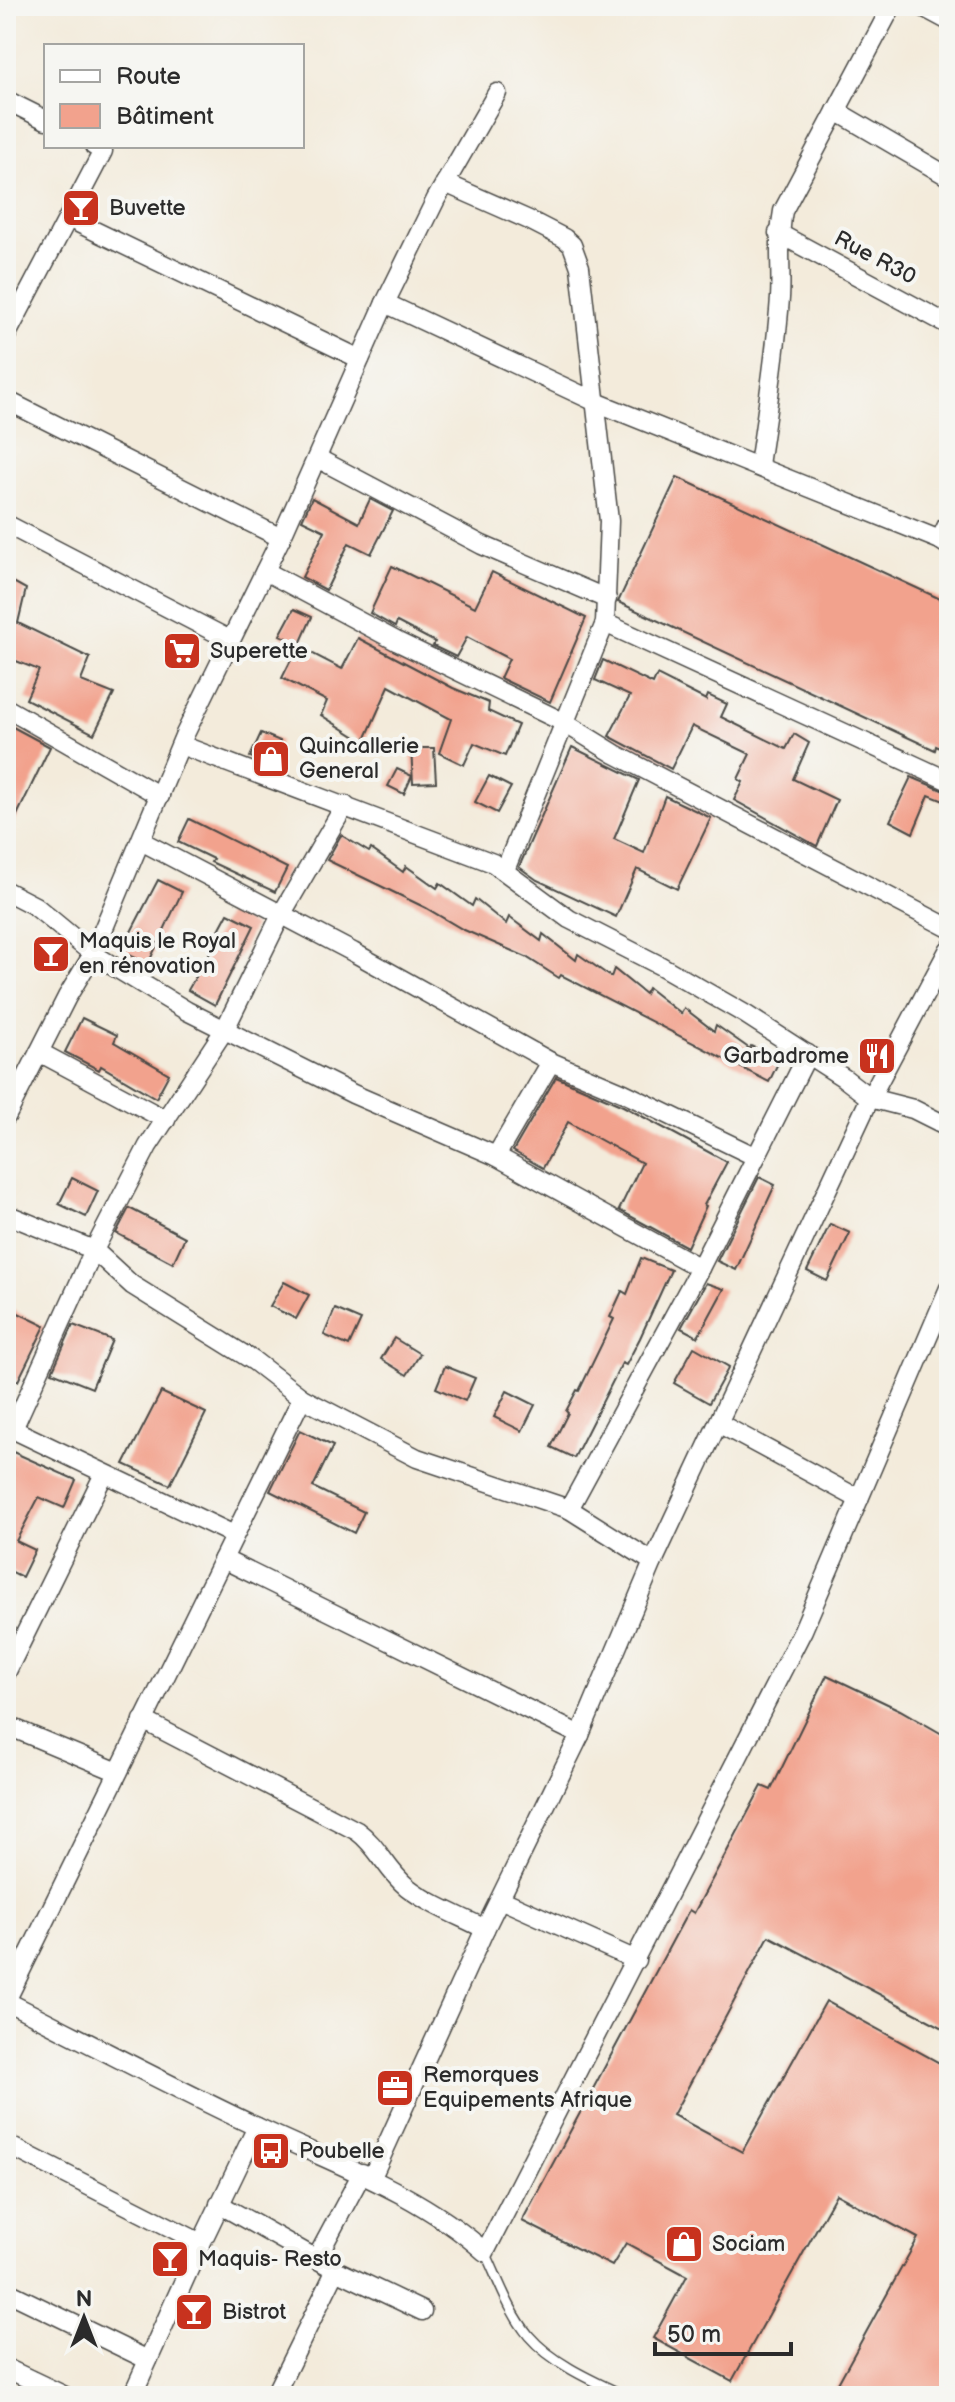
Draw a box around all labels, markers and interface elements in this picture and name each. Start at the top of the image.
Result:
legend [44,44,304,148]
text: Route [116,62,181,91]
text: Bâtiment [116,102,215,131]
bar icon: Buvette [60,187,102,229]
place label: Buvette [109,195,186,222]
street label: Rue R30 [829,225,921,291]
supermarket icon: Superette [161,630,203,672]
place label: Superette [210,638,308,665]
place label: Quincallerie General [299,733,419,785]
shop icon: Quincallerie General [250,738,292,780]
place label: Maquis le Royal en rénovation [79,928,236,980]
bar icon: Maquis le Royal en rénovation [30,933,72,975]
restaurant icon: Garbadrome [856,1035,898,1077]
place label: Garbadrome [723,1043,849,1070]
place label: Remorques Equipements Afrique [423,2062,632,2114]
office icon: Remorques Equipements Afrique [374,2067,416,2109]
bus stop icon: Poubelle [250,2130,292,2172]
place label: Poubelle [299,2138,385,2165]
shop icon: Sociam [663,2223,705,2265]
place label: Sociam [712,2231,785,2258]
bar icon: Maquis- Resto [149,2238,191,2280]
place label: Maquis- Resto [198,2246,342,2273]
north arrow [44,2278,124,2358]
text: N [76,2286,92,2313]
bar icon: Bistrot [173,2291,215,2333]
place label: Bistrot [222,2299,287,2326]
scale bar [655,2306,791,2356]
text: 50 m [667,2320,721,2349]

